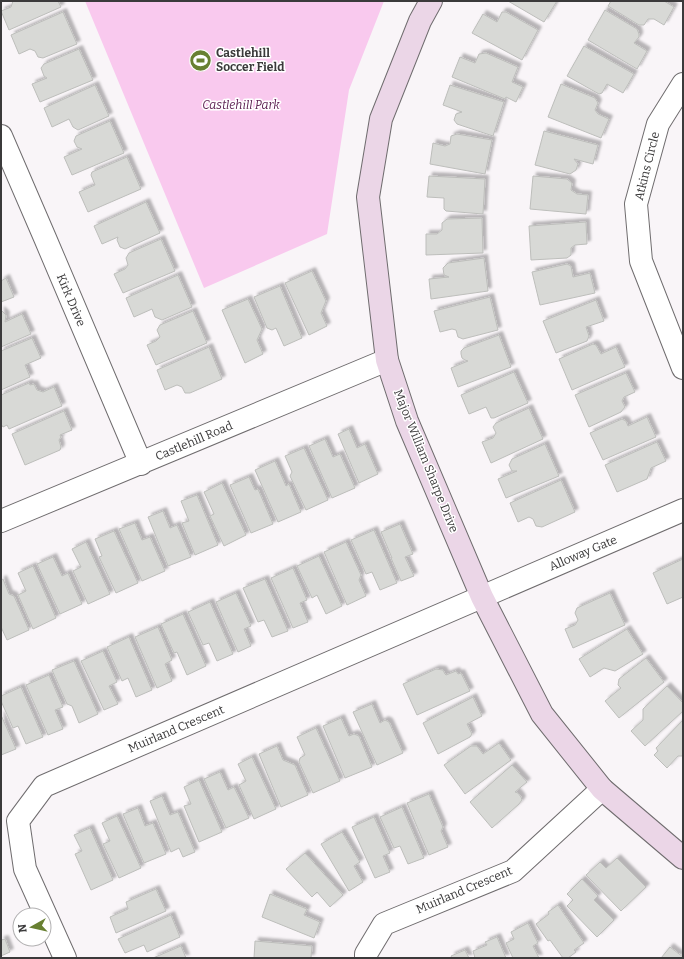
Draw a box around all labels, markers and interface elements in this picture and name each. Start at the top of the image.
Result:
place label: Castlehill Soccer Field [216,46,285,74]
sports icon: Castlehill Soccer Field [188,47,214,73]
park label: Castlehill Park [202,98,280,112]
street label: Atkins Circle [632,130,662,202]
street label: Kirk Drive [54,272,88,328]
street label: Major William Sharpe Drive [391,387,461,535]
street label: Castlehill Road [153,418,235,464]
street label: Alloway Gate [547,532,619,574]
street label: Muirland Crescent [126,702,227,756]
street label: Muirland Crescent [414,863,515,917]
north arrow [12,907,52,947]
text: N [15,923,30,933]

